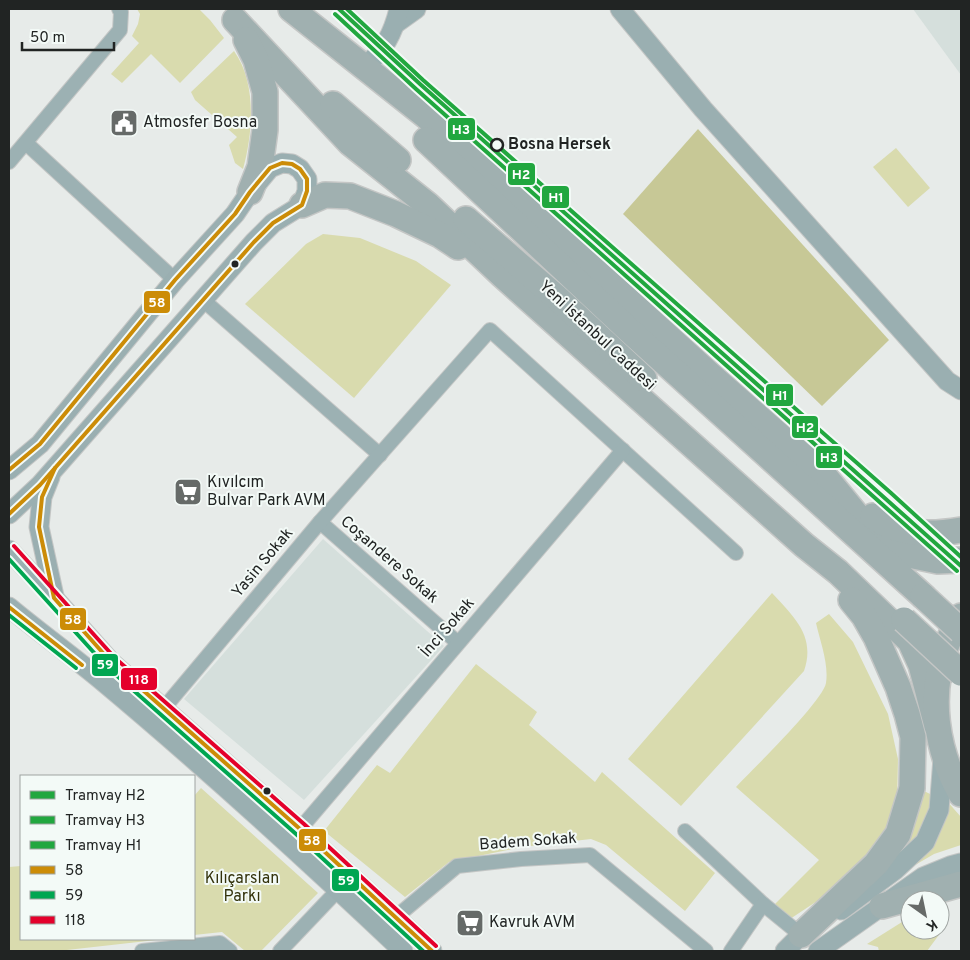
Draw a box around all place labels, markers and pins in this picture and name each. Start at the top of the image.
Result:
public building icon: Atmosfer Bosna [109,108,139,138]
place label: Atmosfer Bosna [143,113,257,133]
place label: Bosna Hersek [508,135,611,155]
marker: Bosna Hersek [490,138,504,152]
unlabelled marker [230,259,240,269]
place label: Kıvılcım Bulvar Park AVM [207,473,326,511]
supermarket icon: Kıvılcım Bulvar Park AVM [173,477,203,507]
unlabelled marker [262,786,272,796]
supermarket icon: Kavruk AVM [455,908,485,938]
place label: Kavruk AVM [489,913,575,933]

